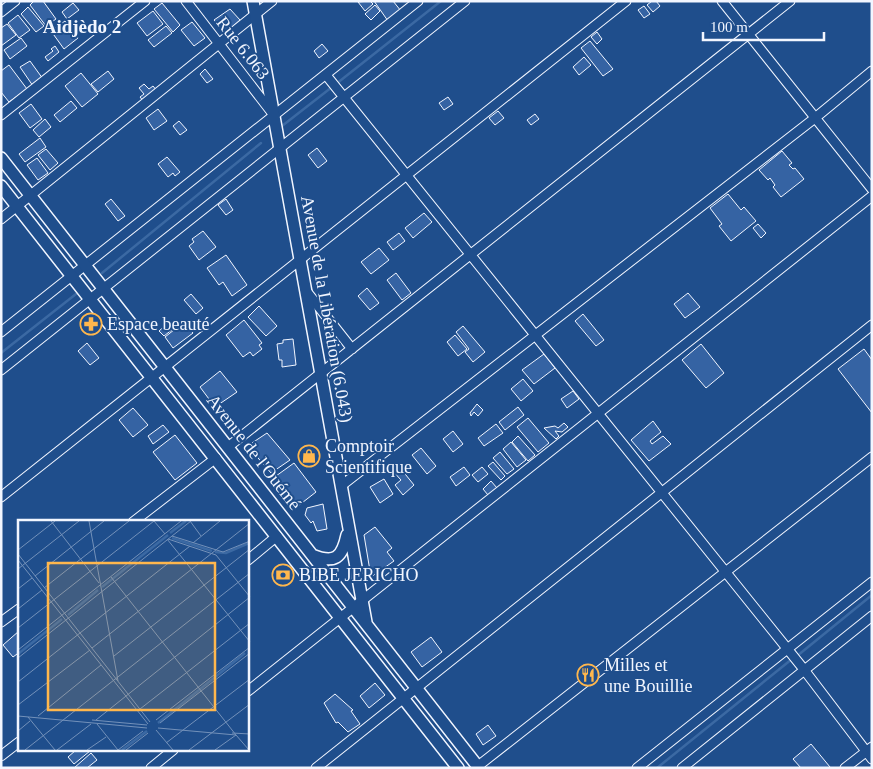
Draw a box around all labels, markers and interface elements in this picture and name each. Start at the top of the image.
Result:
scale bar [703,10,824,42]
street label: Rue 6.063 [212,13,274,83]
district label: Aidjèdo 2 [43,16,121,37]
text: 100 m [710,19,748,35]
street label: Avenue de la Libération (6.043) [296,194,357,424]
pharmacy icon: Espace beauté [79,312,103,336]
place label: Espace beauté [107,314,209,334]
street label: Avenue de l'Ouémé [203,390,305,514]
place label: Comptoir Scientifique [325,436,412,477]
shop icon: Comptoir Scientifique [297,444,321,468]
inset map [18,520,249,752]
bank icon: BIBE JERICHO [271,563,295,587]
place label: BIBE JERICHO [299,565,419,585]
place label: Milles et une Bouillie [604,655,693,696]
restaurant icon: Milles et une Bouillie [576,663,600,687]

